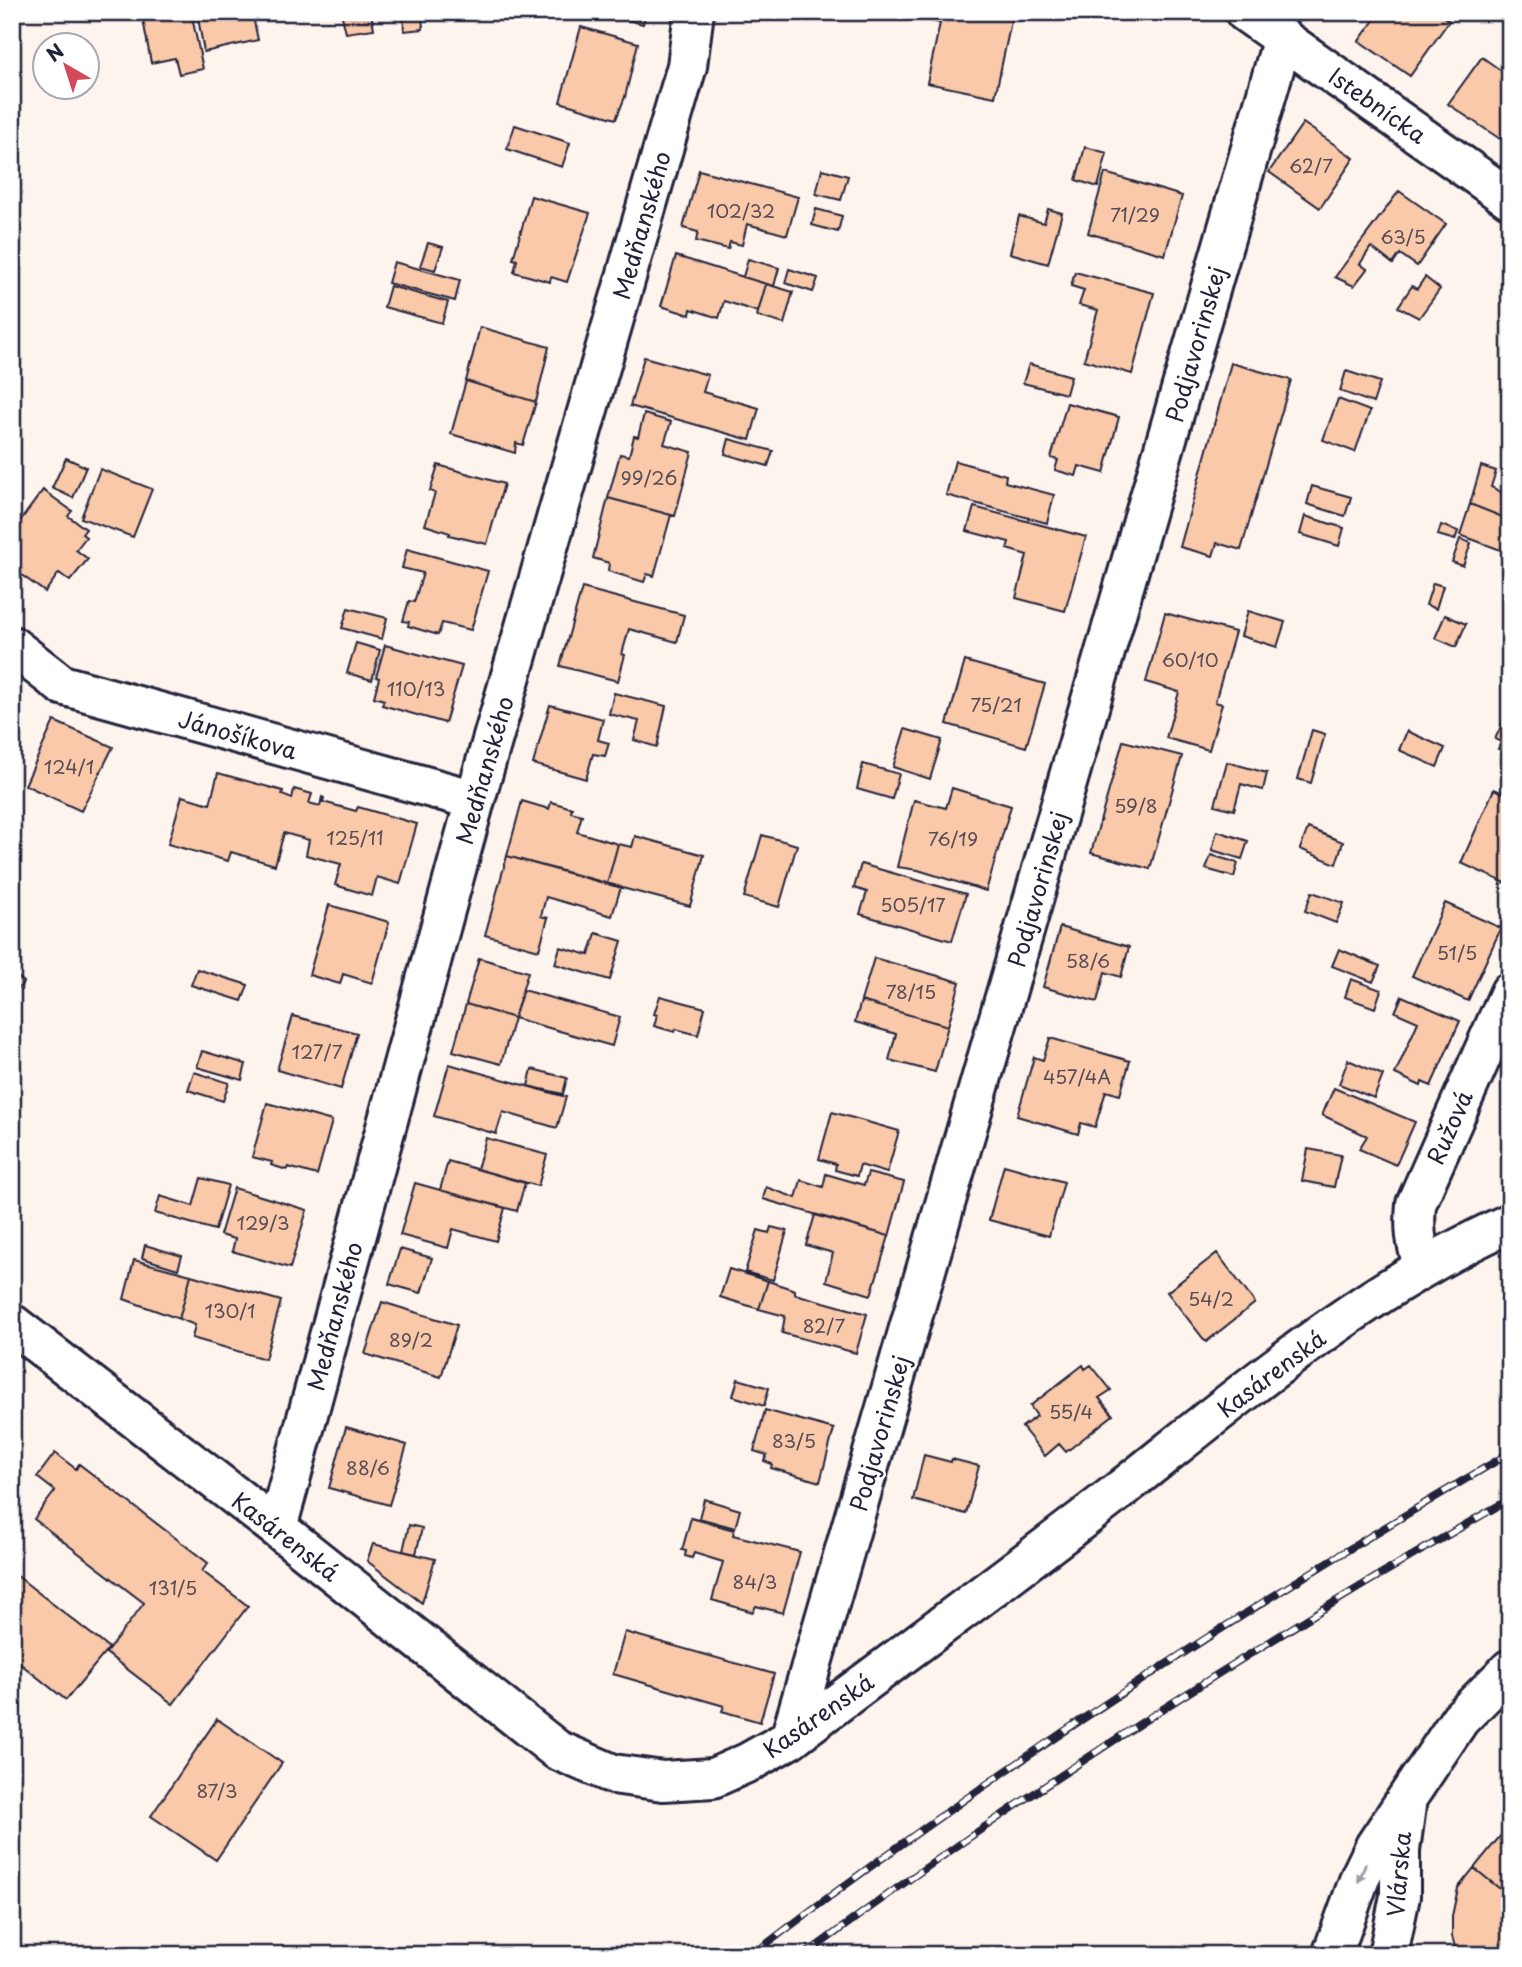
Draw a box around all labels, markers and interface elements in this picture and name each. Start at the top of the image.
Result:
north arrow [32,32,102,102]
text: N [40,36,69,68]
street label: Istebnícka [1322,58,1435,152]
street label: Medňanského [603,147,679,303]
house number: 62/7 [1289,151,1333,179]
house number: 102/32 [707,196,775,224]
house number: 71/29 [1110,200,1160,228]
house number: 63/5 [1380,222,1426,250]
street label: Podjavorinskej [1156,262,1234,426]
house number: 99/26 [621,463,677,491]
house number: 60/10 [1161,645,1219,673]
house number: 110/13 [387,674,445,702]
house number: 75/21 [970,690,1022,718]
street label: Medňanského [446,692,522,848]
street label: Jánošíkova [175,700,301,768]
house number: 124/1 [44,752,94,780]
house number: 59/8 [1114,791,1158,819]
street label: Podjavorinskej [998,807,1076,971]
house number: 125/11 [326,823,384,851]
house number: 76/19 [928,824,978,852]
house number: 505/17 [880,890,946,918]
house number: 51/5 [1437,938,1477,966]
house number: 58/6 [1066,946,1110,974]
house number: 78/15 [886,977,936,1005]
house number: 127/7 [291,1037,343,1065]
house number: 457/4A [1043,1062,1111,1090]
street label: Ružová [1417,1084,1481,1170]
house number: 129/3 [236,1208,290,1236]
street label: Medňanského [297,1238,371,1394]
house number: 54/2 [1188,1284,1234,1312]
house number: 130/1 [204,1296,256,1324]
house number: 82/7 [803,1311,845,1339]
street label: Kasárenská [1209,1320,1333,1425]
house number: 89/2 [389,1325,433,1353]
street label: Podjavorinskej [840,1351,918,1515]
house number: 55/4 [1049,1397,1093,1425]
house number: 83/5 [772,1426,816,1454]
house number: 88/6 [346,1453,390,1481]
street label: Kasárenská [225,1483,348,1590]
house number: 84/3 [733,1567,777,1595]
house number: 131/5 [149,1573,197,1601]
street label: Kasárenská [756,1664,881,1766]
house number: 87/3 [196,1776,238,1804]
street label: Vlárska [1377,1829,1419,1918]
one-way arrow [1357,1863,1368,1884]

